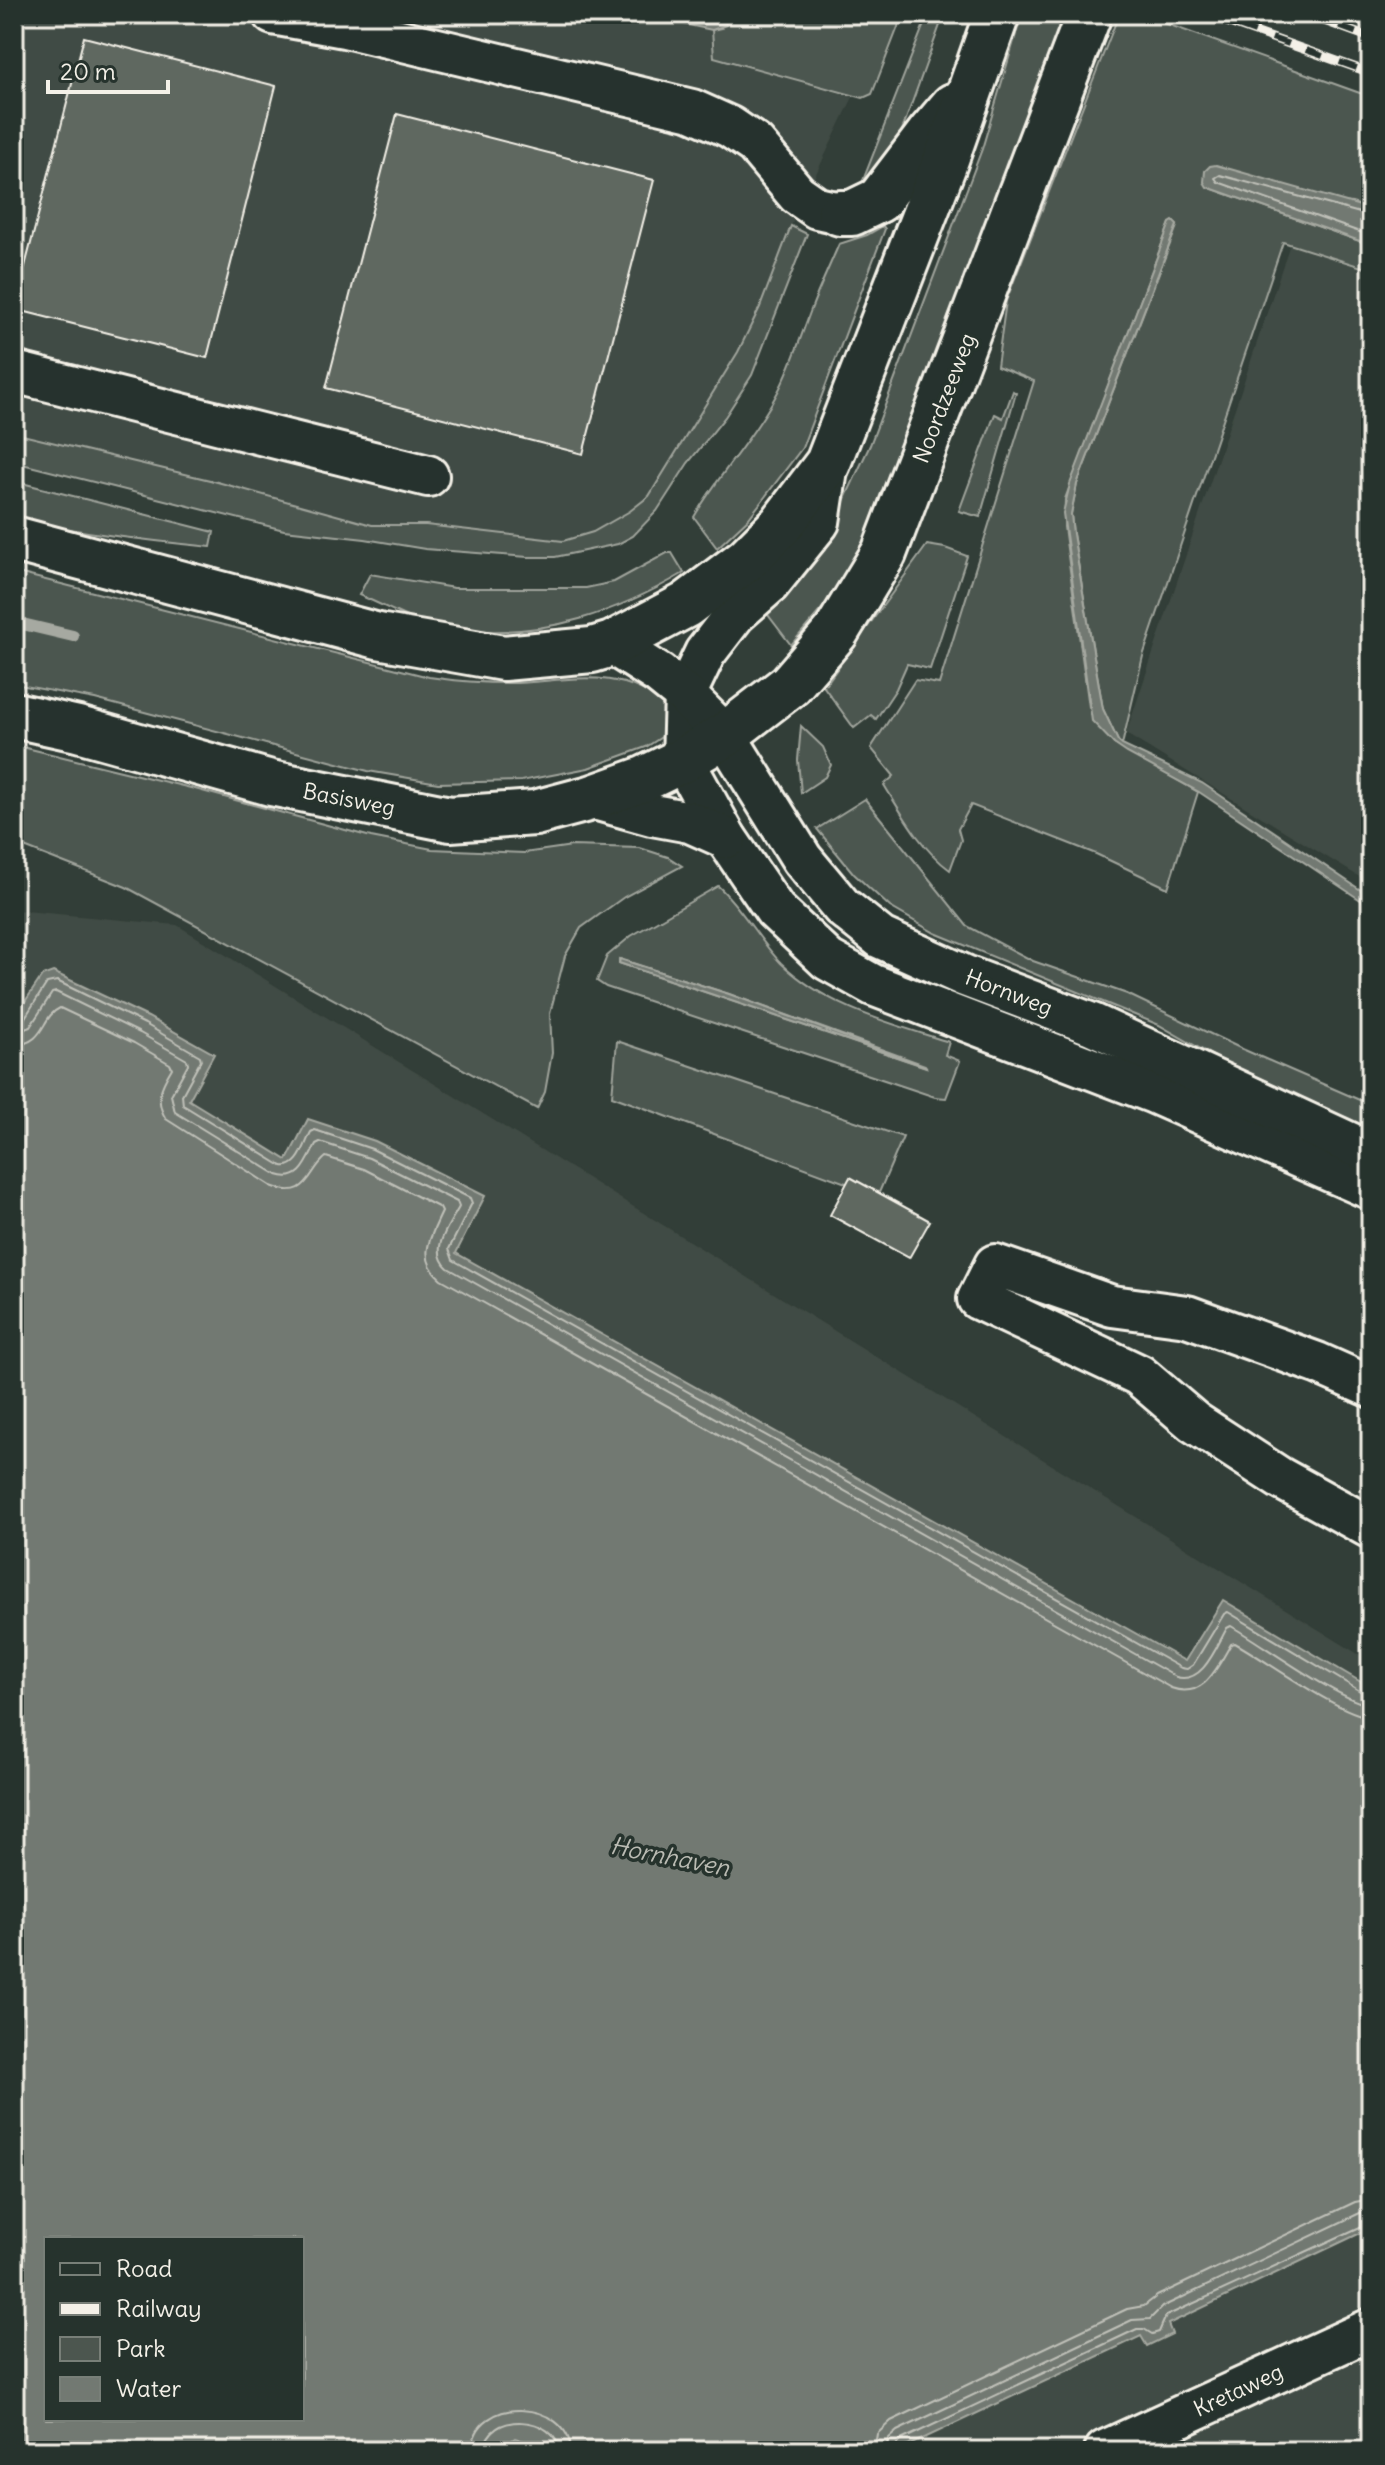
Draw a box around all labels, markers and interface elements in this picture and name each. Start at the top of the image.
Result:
scale bar [48,44,168,94]
text: 20 m [60,56,116,86]
street label: Noordzeeweg [906,329,982,467]
street label: Basisweg [301,776,397,822]
street label: Hornweg [961,963,1057,1021]
water label: Hornhaven [608,1830,733,1882]
legend [44,2237,304,2421]
text: Road [116,2253,172,2283]
text: Railway [116,2293,202,2323]
text: Park [116,2333,166,2363]
street label: Kretaweg [1189,2357,1287,2423]
text: Water [116,2373,181,2403]

